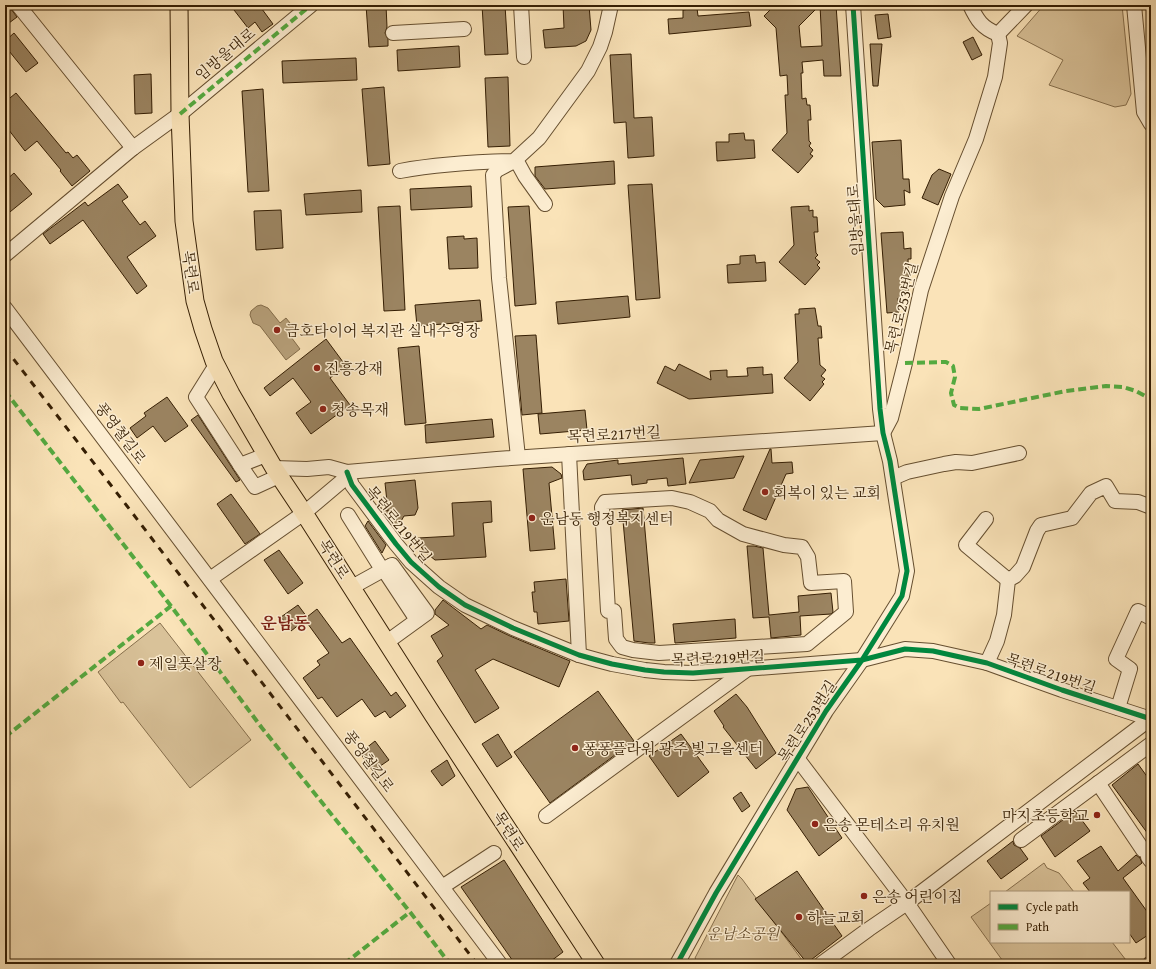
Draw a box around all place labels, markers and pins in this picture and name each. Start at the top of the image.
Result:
place label: 금호타이어 복지관 실내수영장 [285,320,480,341]
marker: 금호타이어 복지관 실내수영장 [272,325,282,335]
place label: 진흥강재 [325,358,383,379]
marker: 진흥강재 [312,363,322,373]
place label: 청송목재 [331,399,389,420]
marker: 청송목재 [318,404,328,414]
place label: 회복이 있는 교회 [773,482,881,503]
marker: 회복이 있는 교회 [760,487,770,497]
place label: 운남동 행정복지센터 [540,508,674,529]
marker: 운남동 행정복지센터 [527,513,537,523]
place label: 제일풋살장 [149,653,222,674]
marker: 제일풋살장 [136,658,146,668]
place label: 퐁퐁플라워 광주 빛고을센터 [583,738,764,759]
marker: 퐁퐁플라워 광주 빛고을센터 [570,743,580,753]
place label: 마지초등학교 [1002,805,1089,826]
marker: 마지초등학교 [1092,810,1102,820]
place label: 은송 몬테소리 유치원 [823,814,960,835]
marker: 은송 몬테소리 유치원 [810,819,820,829]
place label: 은송 어린이집 [872,886,962,907]
marker: 은송 어린이집 [859,891,869,901]
place label: 하늘교회 [807,907,865,928]
marker: 하늘교회 [794,912,804,922]

